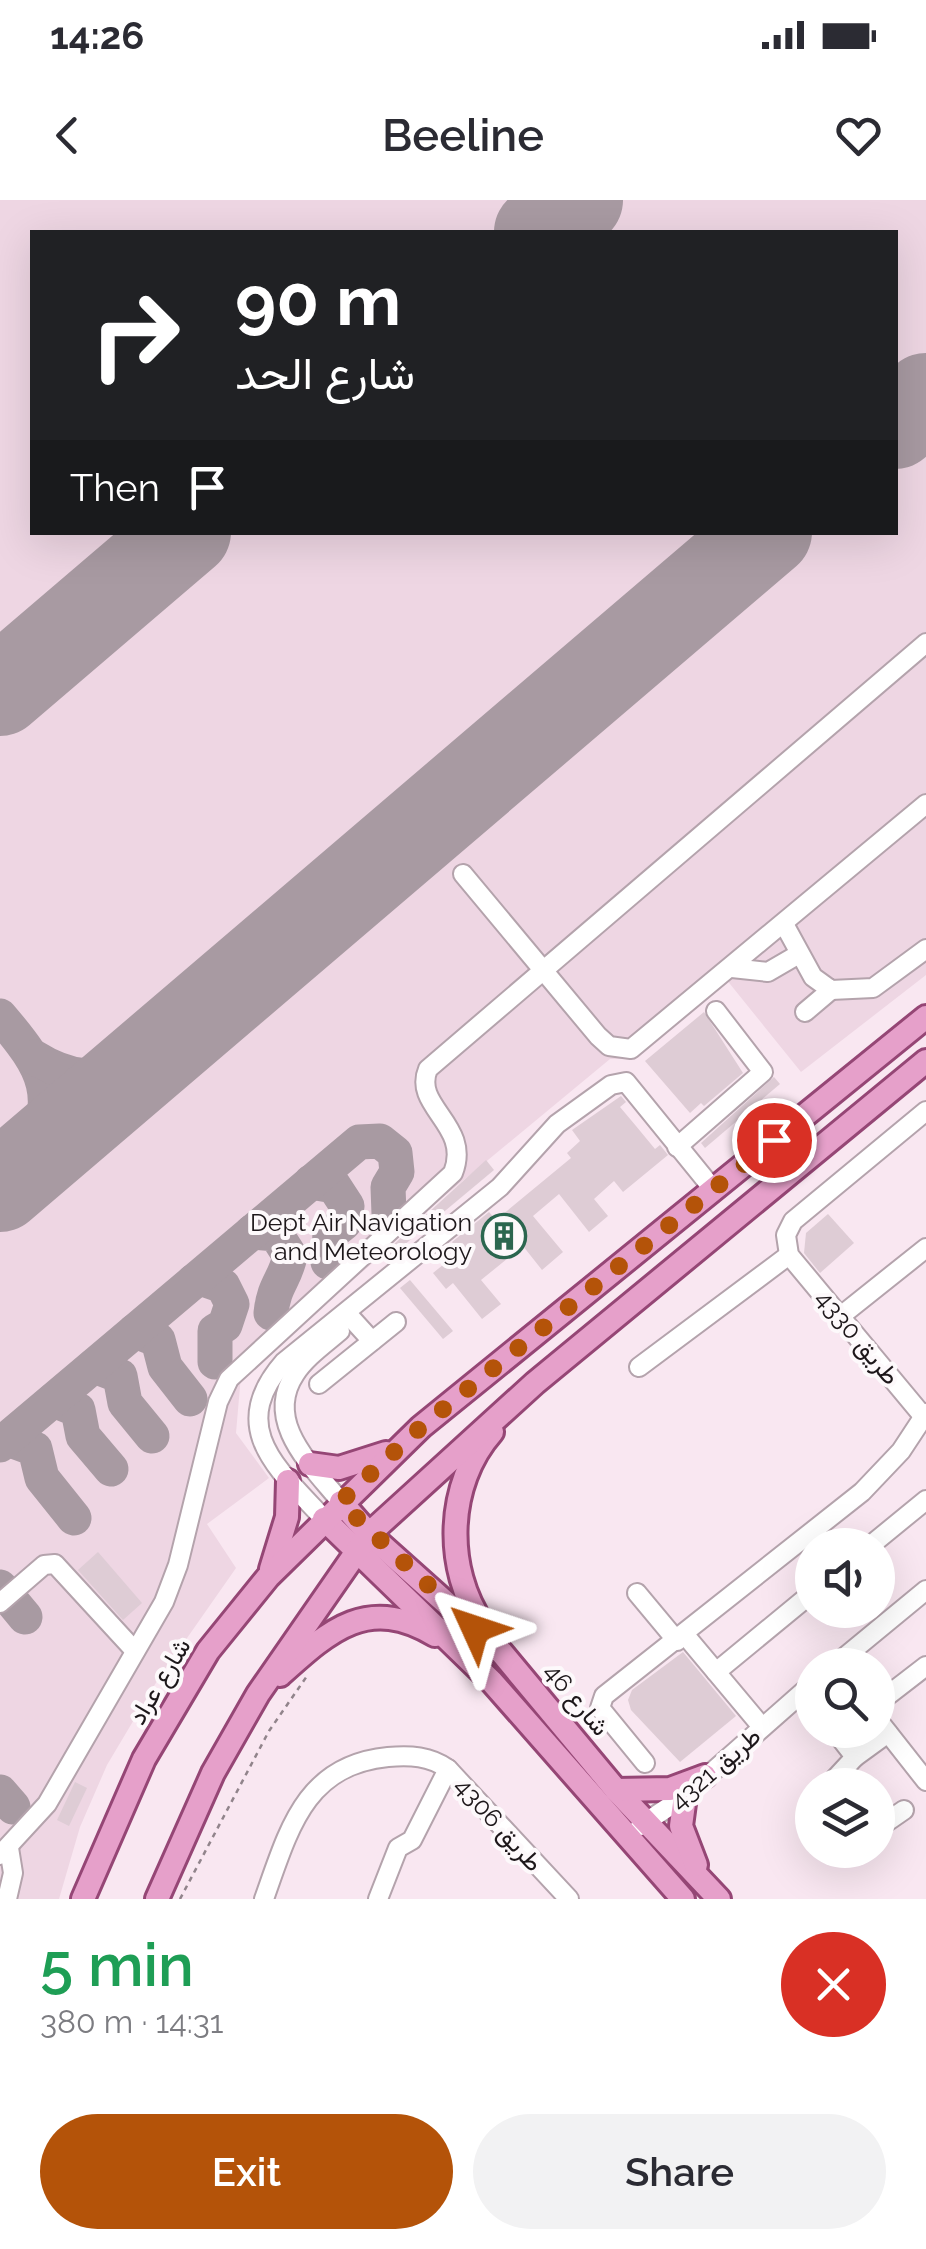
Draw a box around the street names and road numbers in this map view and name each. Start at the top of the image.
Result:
street label: طريق 4330 [809,1283,906,1391]
street label: شارع عراد [122,1632,198,1731]
street label: شارع 46 [537,1657,616,1743]
street label: طريق 4321 [664,1721,767,1816]
street label: طريق 4306 [448,1771,549,1878]

